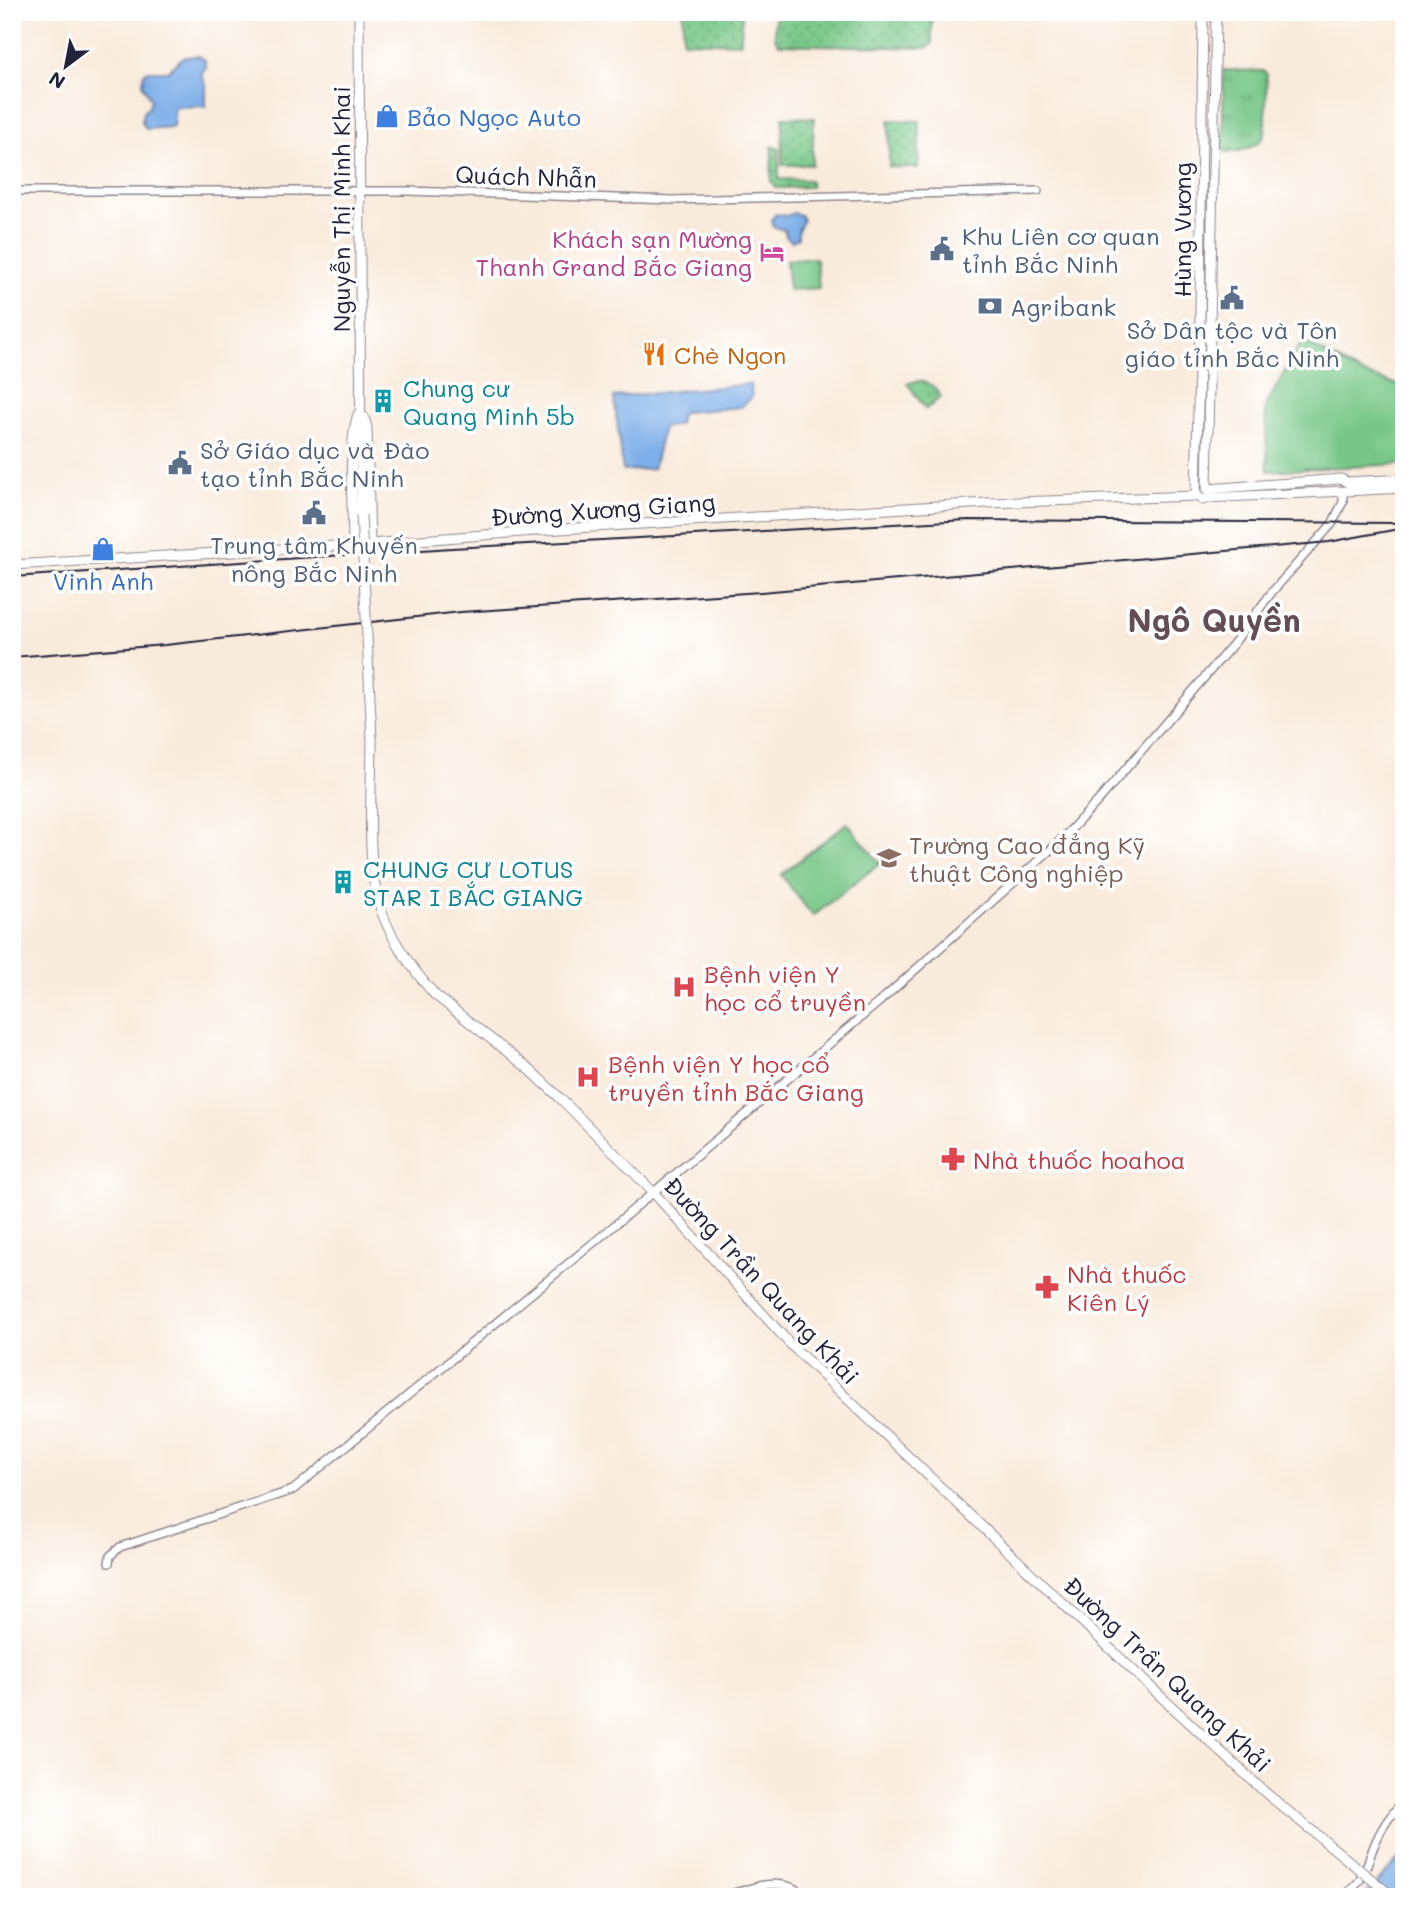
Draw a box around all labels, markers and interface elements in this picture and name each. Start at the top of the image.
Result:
north arrow [32,32,102,102]
text: N [44,66,69,95]
street label: Nguyễn Thị Minh Khai [325,86,356,332]
place label: Bảo Ngọc Auto [407,101,581,132]
shop icon: Bảo Ngọc Auto [373,102,401,130]
street label: Quách Nhẫn [455,158,597,194]
street label: Hùng Vương [1166,162,1197,298]
place label: Khu Liên cơ quan tỉnh Bắc Ninh [962,220,1160,279]
place label: Khách sạn Mường Thanh Grand Bắc Giang [476,223,752,282]
public building icon: Khu Liên cơ quan tỉnh Bắc Ninh [928,235,956,263]
hotel icon: Khách sạn Mường Thanh Grand Bắc Giang [758,238,786,266]
public building icon: Sở Dân tộc và Tôn giáo tỉnh Bắc Ninh [1218,284,1246,312]
place label: Agribank [1010,291,1116,322]
bank icon: Agribank [976,292,1004,320]
place label: Sở Dân tộc và Tôn giáo tỉnh Bắc Ninh [1125,314,1339,373]
place label: Chè Ngon [674,339,786,370]
restaurant icon: Chè Ngon [640,340,668,368]
place label: Chung cư Quang Minh 5b [403,372,575,431]
building icon: Chung cư Quang Minh 5b [369,387,397,415]
place label: Sở Giáo dục và Đào tạo tỉnh Bắc Ninh [200,434,429,493]
public building icon: Sở Giáo dục và Đào tạo tỉnh Bắc Ninh [166,449,194,477]
street label: Đường Xương Giang [490,486,716,532]
public building icon: Trung tâm Khuyến nông Bắc Ninh [300,499,328,527]
place label: Trung tâm Khuyến nông Bắc Ninh [210,529,418,588]
shop icon: Vinh Anh [89,535,117,563]
place label: Vinh Anh [53,565,153,596]
district label: Ngô Quyền [1127,598,1301,641]
place label: Trường Cao đẳng Kỹ thuật Công nghiệp [909,829,1145,888]
school or university icon: Trường Cao đẳng Kỹ thuật Công nghiệp [875,844,903,872]
place label: CHUNG CƯ LOTUS STAR I BẮC GIANG [363,853,583,912]
building icon: CHUNG CƯ LOTUS STAR I BẮC GIANG [329,868,357,896]
place label: Bệnh viện Y học cổ truyền [704,958,866,1017]
hospital icon: Bệnh viện Y học cổ truyền [670,973,698,1001]
place label: Bệnh viện Y học cổ truyền tỉnh Bắc Giang [608,1048,864,1107]
hospital icon: Bệnh viện Y học cổ truyền tỉnh Bắc Giang [574,1063,602,1091]
place label: Nhà thuốc hoahoa [973,1144,1186,1175]
pharmacy icon: Nhà thuốc hoahoa [939,1145,967,1173]
street label: Đường Trần Quang Khải [658,1170,866,1390]
place label: Nhà thuốc Kiên Lý [1067,1258,1186,1317]
pharmacy icon: Nhà thuốc Kiên Lý [1033,1273,1061,1301]
street label: Đường Trần Quang Khải [1058,1570,1278,1778]

